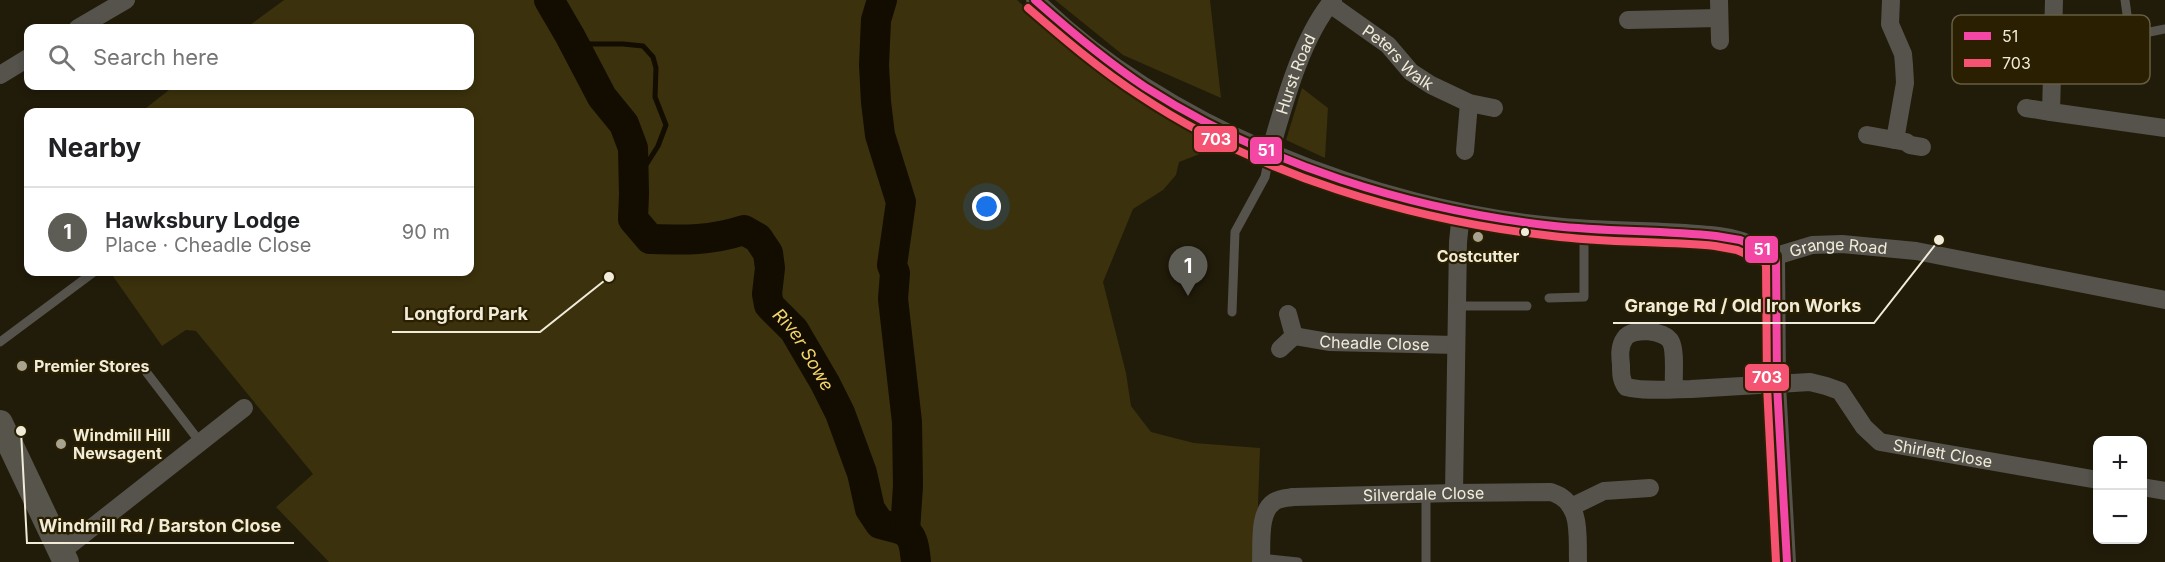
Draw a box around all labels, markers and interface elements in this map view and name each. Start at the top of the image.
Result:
legend [1952,15,2150,84]
street label: Peters Walk [1359,20,1438,94]
search box [24,24,474,90]
text: 51 [2002,26,2018,46]
street label: Hurst Road [1272,31,1320,117]
icon: search [45,41,78,74]
text: Search here [93,44,219,70]
text: 703 [2002,53,2031,73]
line badge: 703 [1193,125,1238,153]
text: 703 [1201,129,1231,149]
text: Nearby [48,132,141,163]
line badge: 51 [1249,136,1283,165]
text: 51 [1257,140,1275,160]
your location [972,192,1001,221]
text: Hawksbury Lodge [105,207,300,233]
text: 1 [63,220,72,244]
text: 90 m [402,220,450,244]
unlabelled marker [1519,226,1531,238]
marker: Costcutter [1471,230,1485,244]
text: Place · Cheadle Close [105,233,312,257]
street label: Grange Road [1787,234,1888,261]
line badge: 51 [1744,235,1779,264]
text: 51 [1753,239,1771,259]
pin: 1 [1168,246,1208,296]
place label: Costcutter [1437,246,1520,266]
callout: Grange Rd / Old Iron Works [1613,287,1874,323]
text: Grange Rd / Old Iron Works [1625,295,1861,316]
callout: Longford Park [392,296,540,332]
text: Longford Park [404,303,529,324]
water label: River Sowe [769,304,838,394]
street label: Cheadle Close [1318,331,1430,354]
place label: Premier Stores [34,356,149,376]
marker: Premier Stores [15,359,29,373]
line badge: 703 [1744,363,1790,392]
text: 703 [1752,367,1782,387]
place label: Windmill Hill Newsagent [73,425,170,463]
street label: Shirlett Close [1891,434,1994,471]
map controls [2093,436,2147,544]
button: + [2093,436,2147,490]
marker: Windmill Hill Newsagent [54,437,68,451]
street label: Silverdale Close [1363,483,1484,505]
button: − [2093,490,2147,544]
callout: Windmill Rd / Barston Close [27,507,294,543]
text: Windmill Rd / Barston Close [39,515,282,536]

